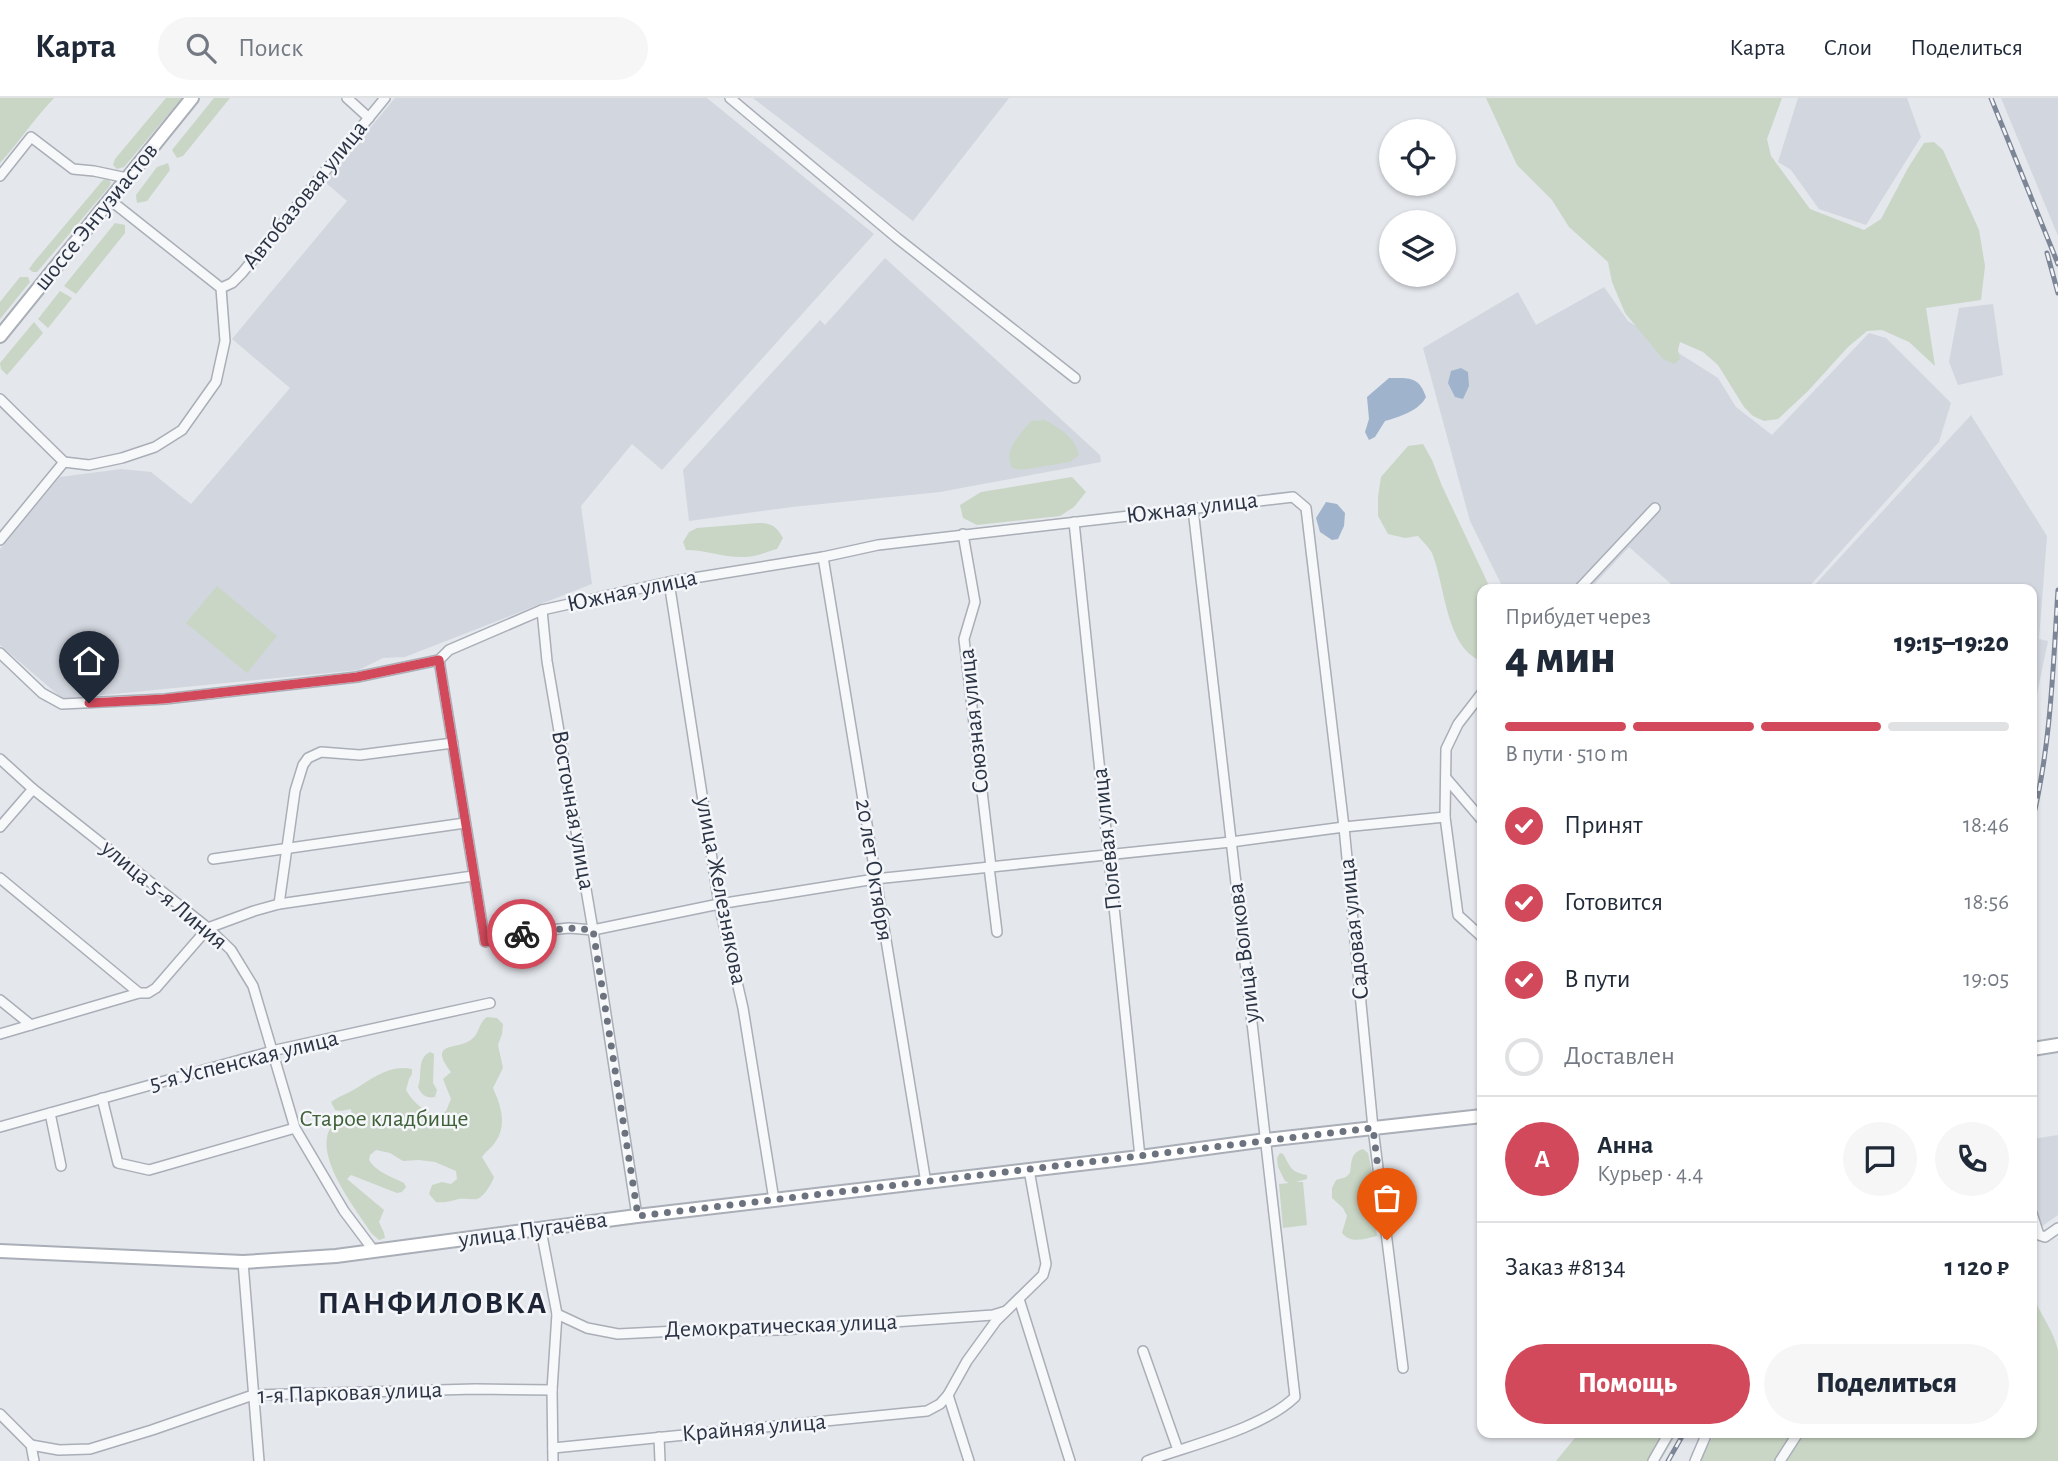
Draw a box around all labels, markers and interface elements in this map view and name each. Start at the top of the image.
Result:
search box [158,17,648,80]
icon: search [182,29,220,67]
text: Карта [35,31,116,64]
text: Поиск [238,35,303,61]
text: Карта [1729,36,1785,60]
text: Слои [1823,36,1872,60]
text: Поделиться [1910,36,2023,60]
street label: Автобазовая улица [238,116,372,274]
map controls [1379,119,1456,287]
button: locate [1379,119,1456,196]
street label: шоссе Энтузиастов [29,139,163,295]
button: layers [1379,210,1456,287]
street label: Южная улица [1125,488,1259,528]
street label: Южная улица [565,565,699,617]
text: Прибудет через [1505,606,1651,629]
text: 19:15–19:20 [1894,630,2009,656]
pin [59,631,119,703]
text: 4 мин [1505,635,1616,681]
icon: home [70,642,108,680]
street label: Союзная улица [954,647,994,795]
street label: Восточная улица [547,728,599,892]
text: В пути · 510 m [1505,743,1629,766]
street label: Полевая улица [1088,767,1126,911]
street label: улица Железнякова [691,794,751,987]
street label: 20 лет Октября [851,797,897,943]
icon: check [1505,807,1543,845]
text: Принят [1564,812,1643,838]
text: 18:46 [1963,814,2009,837]
street label: улица 5-я Линия [96,835,232,954]
street label: Садовая улица [1335,857,1373,1001]
street label: улица Волкова [1224,882,1265,1025]
icon: check [1505,884,1543,922]
text: Готовится [1564,889,1663,915]
text: 18:56 [1964,891,2009,914]
courier [487,899,557,969]
icon: bike [503,915,541,953]
icon: check [1505,961,1543,999]
text: В пути [1564,966,1630,992]
text: 19:05 [1963,968,2009,991]
street label: 5-я Успенская улица [147,1026,341,1096]
text: Доставлен [1564,1043,1675,1069]
park label: Старое кладбище [299,1107,469,1131]
button: chat [1843,1122,1917,1196]
button: phone [1935,1122,2009,1196]
text: Анна [1597,1132,1653,1158]
text: А [1534,1146,1550,1172]
text: Курьер · 4.4 [1597,1163,1703,1186]
pin [1357,1168,1417,1240]
icon: bag [1368,1179,1406,1217]
street label: улица Пугачёва [456,1208,609,1252]
text: Заказ #8134 [1505,1254,1626,1280]
text: 1 120 ₽ [1944,1254,2009,1280]
district label: ПАНФИЛОВКА [318,1287,548,1319]
street label: Демократическая улица [664,1310,898,1342]
button: Помощь [1505,1344,1750,1424]
button: Поделиться [1764,1344,2009,1424]
street label: 1-я Парковая улица [257,1378,443,1408]
street label: Крайняя улица [681,1410,827,1446]

